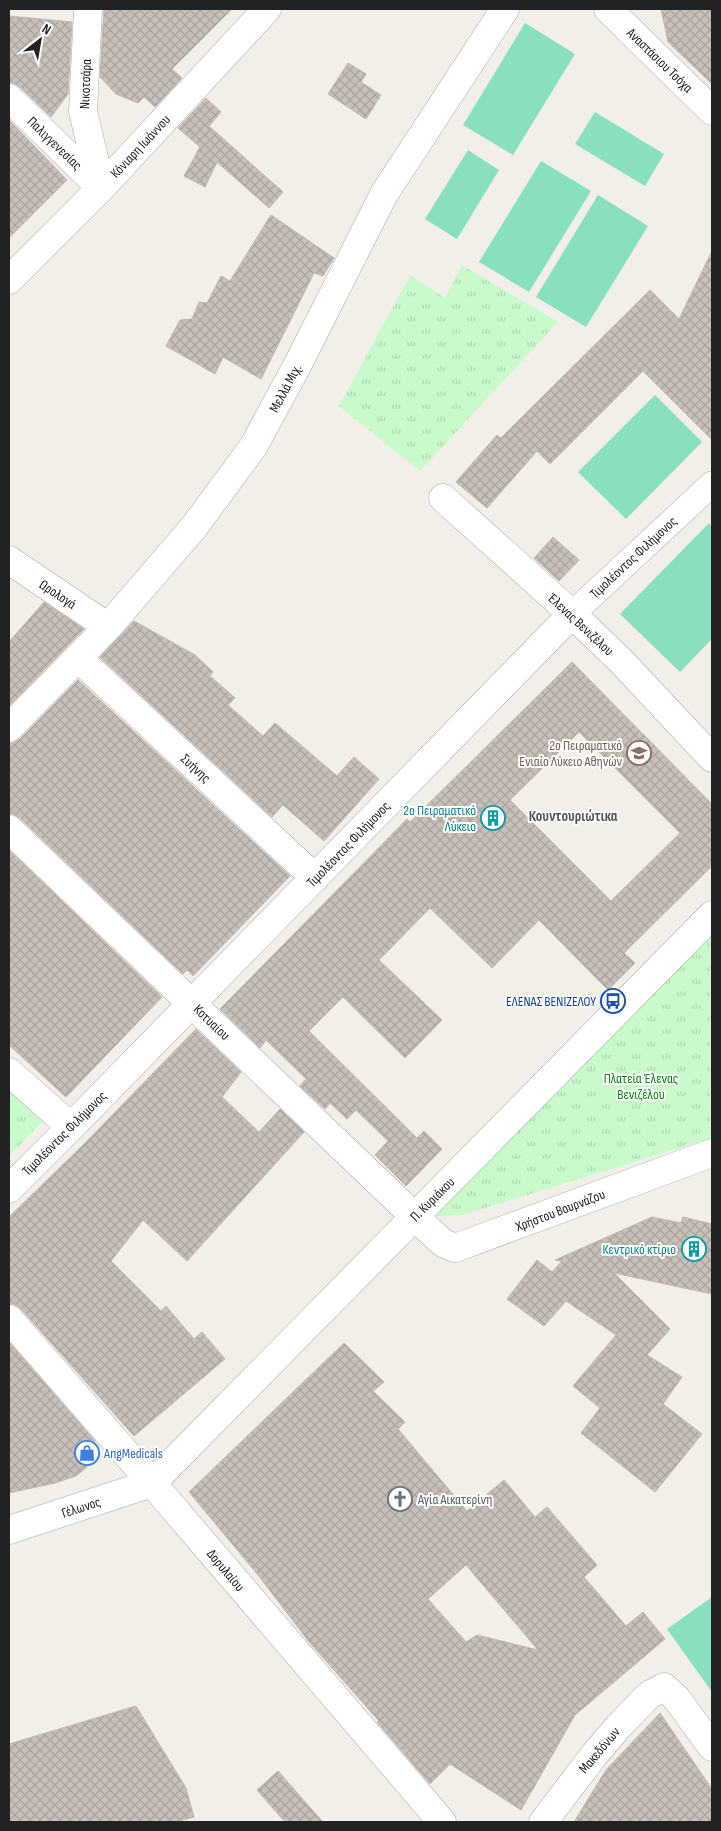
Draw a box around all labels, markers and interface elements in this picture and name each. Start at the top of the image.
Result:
north arrow [15,15,65,65]
text: N [39,20,54,38]
street label: Αναστάσιου Τσόχα [622,24,696,96]
street label: Νικοτσάρα [76,58,95,109]
street label: Κόνιαρη Ιωάννου [107,111,174,181]
street label: Παλιγγενεσίας [24,113,86,174]
street label: Μελλά Μιχ. [266,361,305,415]
street label: Τιμoλέοντος Φιλήμονος [586,513,680,602]
street label: Ωρολογά [36,576,79,613]
street label: Έλενας Βενιζέλου [543,589,617,659]
place label: 2ο Πειραματικό Ενιαίο Λύκειο Αθηνών [519,737,622,770]
school or university icon: 2ο Πειραματικό Ενιαίο Λύκειο Αθηνών [626,740,652,766]
street label: Συήνης [177,750,214,786]
street label: Τιμoλέοντος Φιλήμονος [303,798,394,891]
place label: 2ο Πειραματικό Λύκειο [403,802,476,835]
building icon: 2ο Πειραματικό Λύκειο [480,805,506,831]
district label: Κουντουριώτικα [529,807,618,826]
bus stop icon: ΕΛΕΝΑΣ ΒΕΝΙΖΕΛΟΥ [600,988,626,1014]
place label: ΕΛΕΝΑΣ ΒΕΝΙΖΕΛΟΥ [506,993,596,1010]
street label: Κοτυαίου [190,1001,233,1044]
park label: Πλατεία Έλενας Βενιζέλου [604,1070,678,1103]
street label: Τιμoλέοντος Φιλήμονος [18,1087,110,1179]
street label: Π. Κυριάκου [407,1174,458,1225]
street label: Χρήστου Βουρνάζου [512,1186,607,1236]
building icon: Κεντρικό κτίριο [681,1236,707,1262]
place label: Κεντρικό κτίριο [602,1241,676,1258]
shop icon: AngMedicals [74,1440,100,1466]
place label: AngMedicals [103,1445,163,1462]
church icon: Αγία Αικατερίνη [387,1486,413,1512]
place label: Αγία Αικατερίνη [417,1491,492,1508]
street label: Γέλωνος [60,1493,103,1522]
street label: Δορυλαίου [203,1546,248,1595]
street label: Μακεδόνων [575,1723,624,1777]

